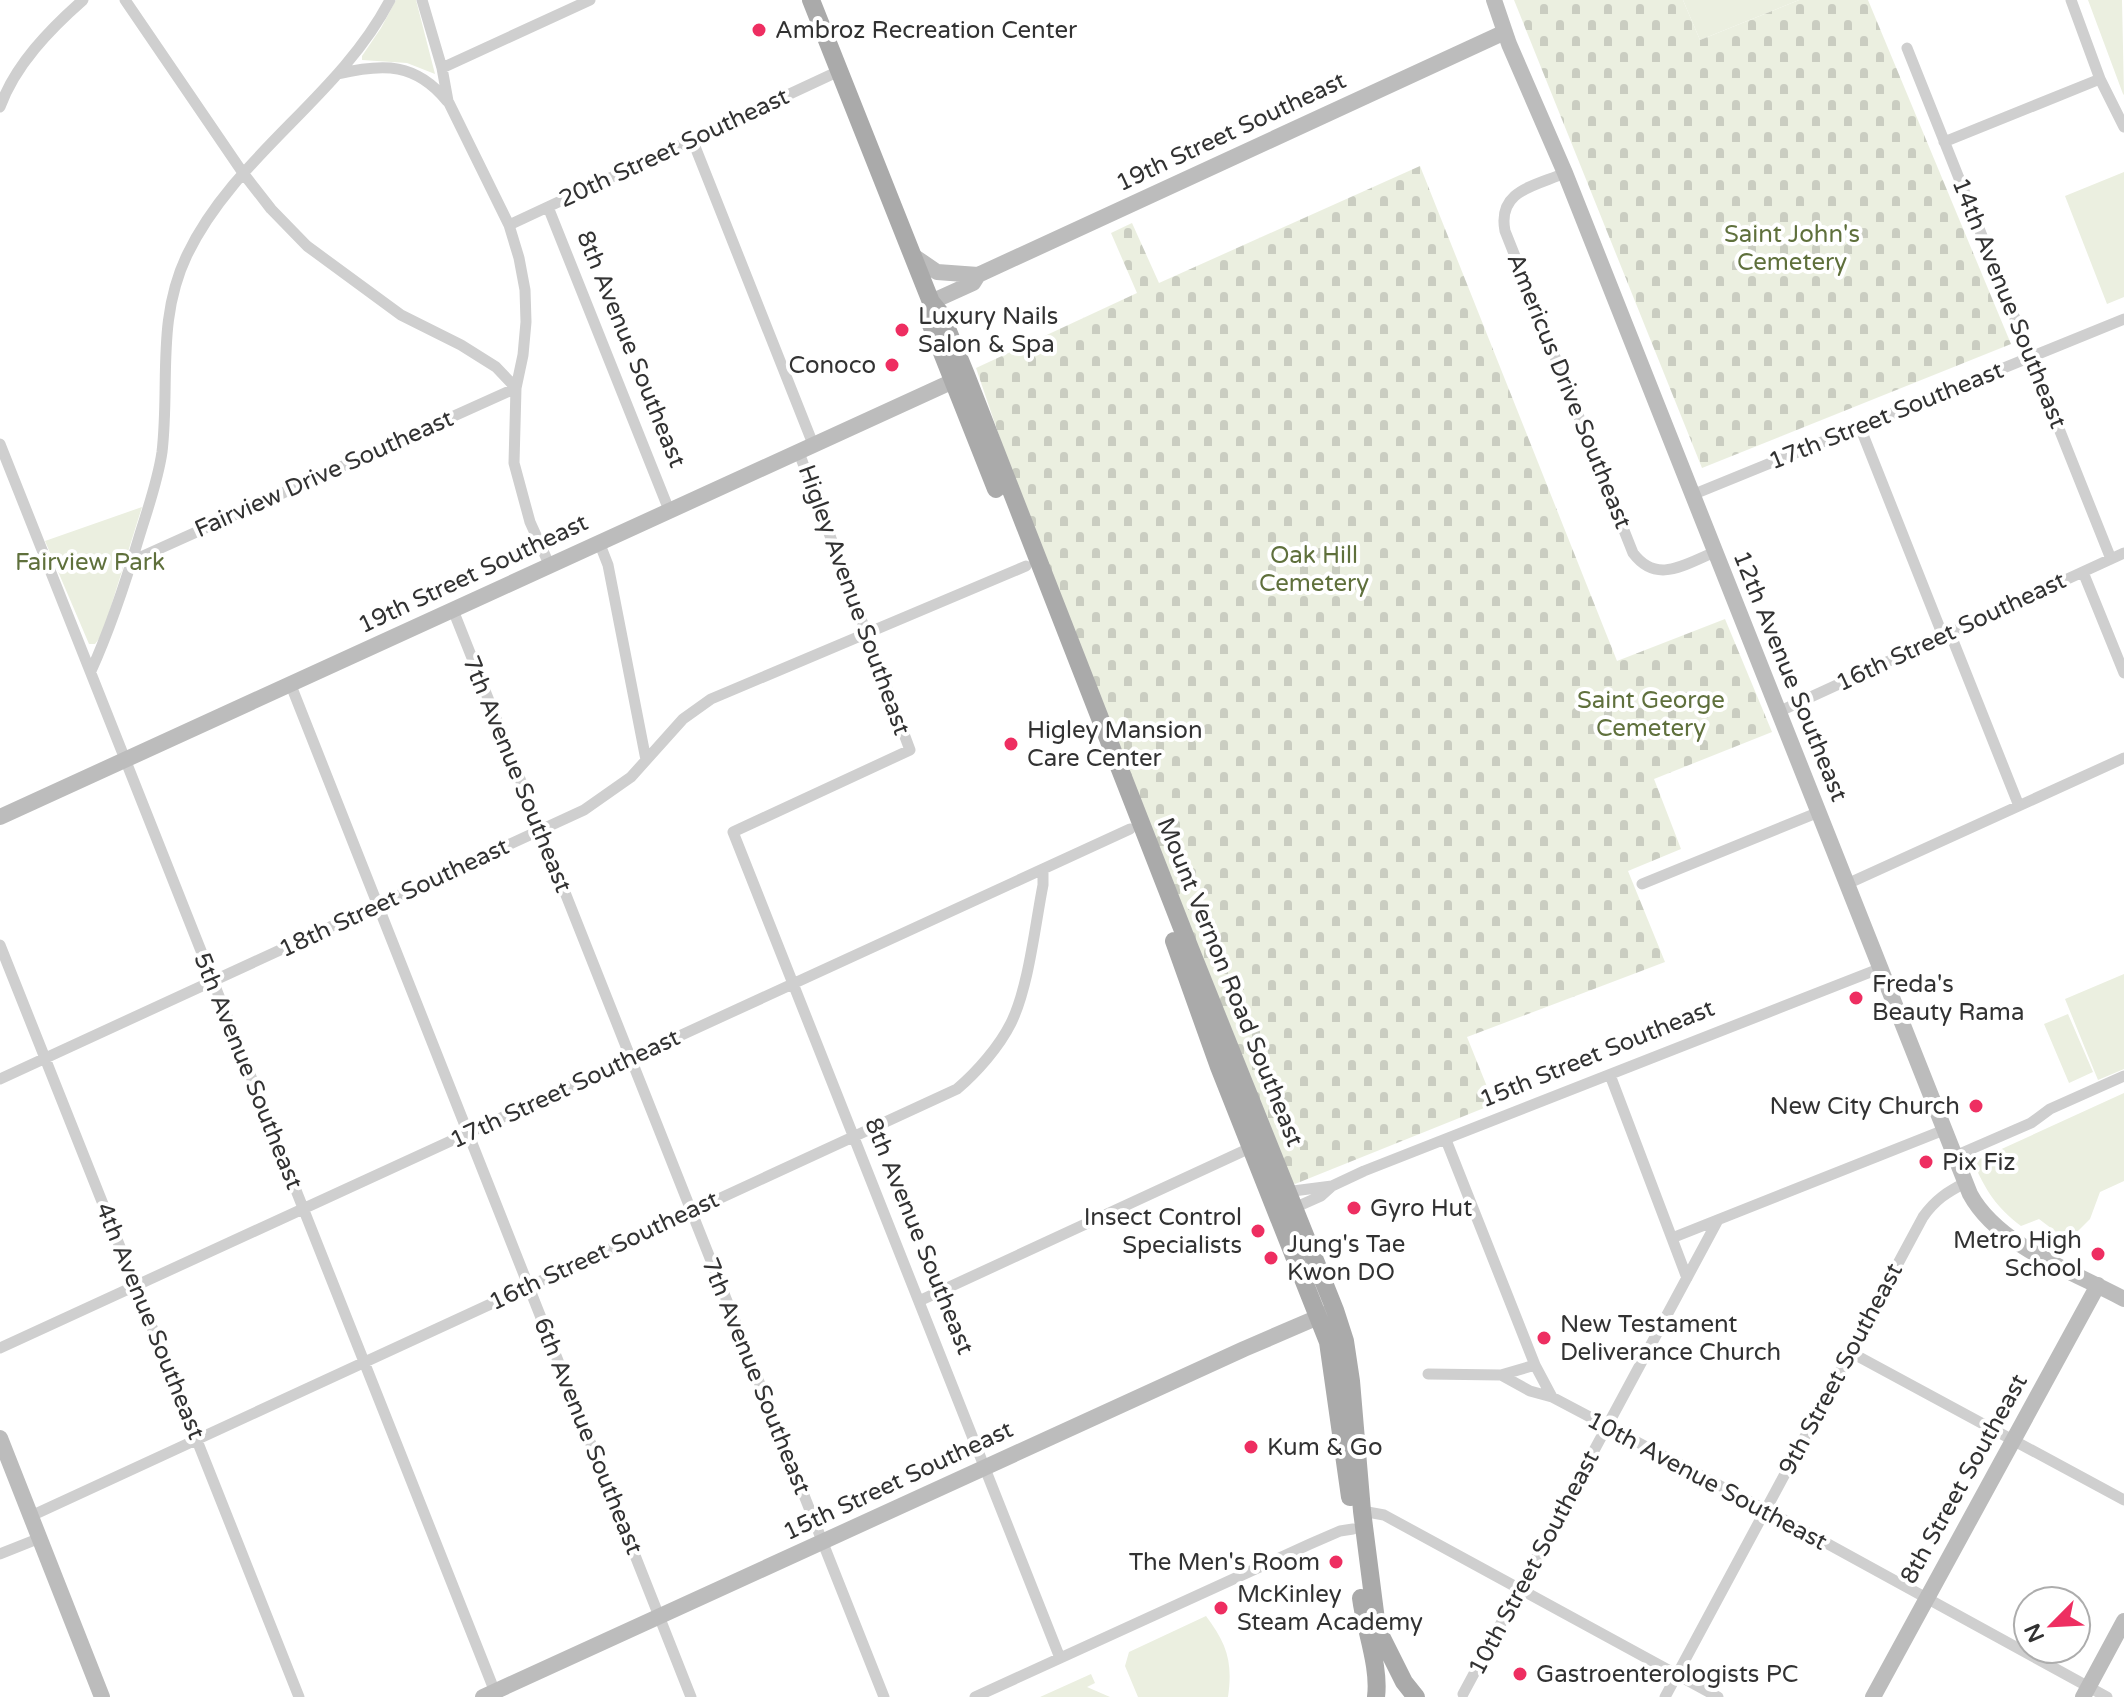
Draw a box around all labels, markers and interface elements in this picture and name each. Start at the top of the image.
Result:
place label: Ambroz Recreation Center [775,16,1078,45]
marker: Ambroz Recreation Center [750,21,768,39]
street label: 19th Street Southeast [1111,66,1351,198]
street label: 20th Street Southeast [554,82,794,214]
street label: 14th Avenue Southeast [1945,173,2073,433]
park label: Saint John's Cemetery [1724,220,1860,277]
street label: 8th Avenue Southeast [570,226,692,472]
street label: Americus Drive Southeast [1500,249,1638,533]
place label: Luxury Nails Salon & Spa [918,302,1058,359]
marker: Luxury Nails Salon & Spa [893,321,911,339]
place label: Conoco [789,351,876,380]
marker: Conoco [883,356,901,374]
street label: 17th Street Southeast [1764,356,2008,476]
street label: Fairview Drive Southeast [190,404,458,544]
street label: Higley Avenue Southeast [792,461,916,739]
street label: 19th Street Southeast [353,508,593,640]
park label: Oak Hill Cemetery [1259,541,1369,598]
street label: 12th Avenue Southeast [1726,546,1854,806]
park label: Fairview Park [15,548,165,577]
street label: 16th Street Southeast [1831,566,2071,698]
street label: 7th Avenue Southeast [456,651,578,897]
park label: Saint George Cemetery [1577,686,1725,743]
place label: Higley Mansion Care Center [1027,716,1203,773]
marker: Higley Mansion Care Center [1002,735,1020,753]
street label: Mount Vernon Road Southeast [1151,813,1309,1151]
street label: 18th Street Southeast [274,832,514,964]
street label: 5th Avenue Southeast [187,948,309,1194]
place label: Freda's Beauty Rama [1872,970,2024,1027]
marker: Freda's Beauty Rama [1847,989,1865,1007]
street label: 15th Street Southeast [1475,994,1719,1114]
street label: 17th Street Southeast [445,1023,685,1155]
place label: New City Church [1769,1092,1960,1121]
marker: New City Church [1967,1097,1985,1115]
street label: 8th Avenue Southeast [858,1113,980,1359]
place label: Pix Fiz [1942,1148,2015,1177]
marker: Pix Fiz [1917,1153,1935,1171]
street label: 16th Street Southeast [484,1185,724,1317]
place label: Gyro Hut [1370,1194,1472,1223]
street label: 4th Avenue Southeast [89,1198,211,1444]
marker: Gyro Hut [1345,1199,1363,1217]
place label: Insect Control Specialists [1084,1203,1242,1260]
marker: Insect Control Specialists [1249,1222,1267,1240]
place label: Metro High School [1953,1226,2082,1283]
place label: Jung's Tae Kwon DO [1287,1230,1405,1287]
marker: Metro High School [2089,1245,2107,1263]
marker: Jung's Tae Kwon DO [1262,1249,1280,1267]
street label: 7th Avenue Southeast [695,1253,817,1499]
street label: 9th Street Southeast [1773,1258,1909,1480]
place label: New Testament Deliverance Church [1560,1310,1781,1367]
street label: 6th Avenue Southeast [527,1313,649,1559]
marker: New Testament Deliverance Church [1535,1329,1553,1347]
street label: 8th Street Southeast [1894,1369,2034,1589]
street label: 10th Avenue Southeast [1582,1405,1832,1557]
street label: 15th Street Southeast [778,1415,1018,1547]
place label: Kum & Go [1267,1433,1383,1462]
marker: Kum & Go [1242,1438,1260,1456]
street label: 10th Street Southeast [1462,1446,1606,1680]
place label: The Men's Room [1129,1548,1320,1577]
marker: The Men's Room [1327,1553,1345,1571]
place label: McKinley Steam Academy [1237,1580,1423,1637]
north arrow [2012,1585,2092,1665]
marker: McKinley Steam Academy [1212,1599,1230,1617]
text: N [2019,1619,2050,1646]
place label: Gastroenterologists PC [1536,1660,1798,1689]
marker: Gastroenterologists PC [1511,1665,1529,1683]

